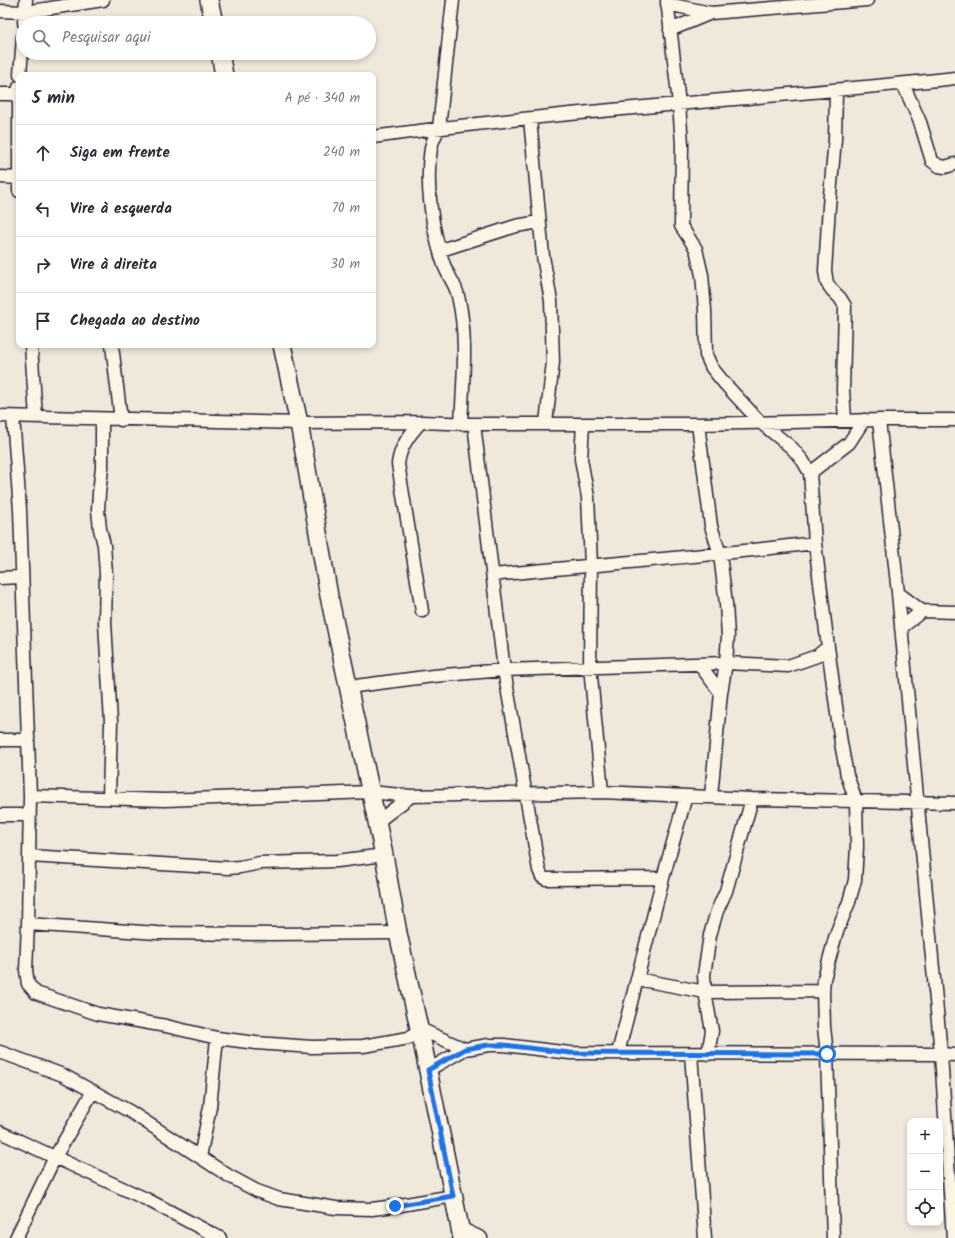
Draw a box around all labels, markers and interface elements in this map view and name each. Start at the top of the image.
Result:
search box [16,16,376,60]
text: Pesquisar aqui [62,26,151,50]
icon: search [30,27,52,49]
text: 5 min [32,85,75,112]
text: A pé · 340 m [285,88,360,109]
text: Siga em frente [70,141,170,165]
icon: ahead [32,142,54,164]
text: 240 m [323,142,360,163]
text: Vire à esquerda [70,197,172,221]
icon: left [32,198,54,220]
text: 70 m [332,198,360,219]
text: Vire à direita [70,253,157,277]
icon: right [32,254,54,276]
text: 30 m [331,254,360,275]
text: Chegada ao destino [70,309,200,333]
icon: arrive [32,310,54,332]
route start [818,1045,836,1063]
map controls [907,1118,943,1226]
button: + [907,1118,943,1154]
button: − [907,1154,943,1190]
button: locate [907,1190,943,1226]
route end [386,1197,404,1215]

